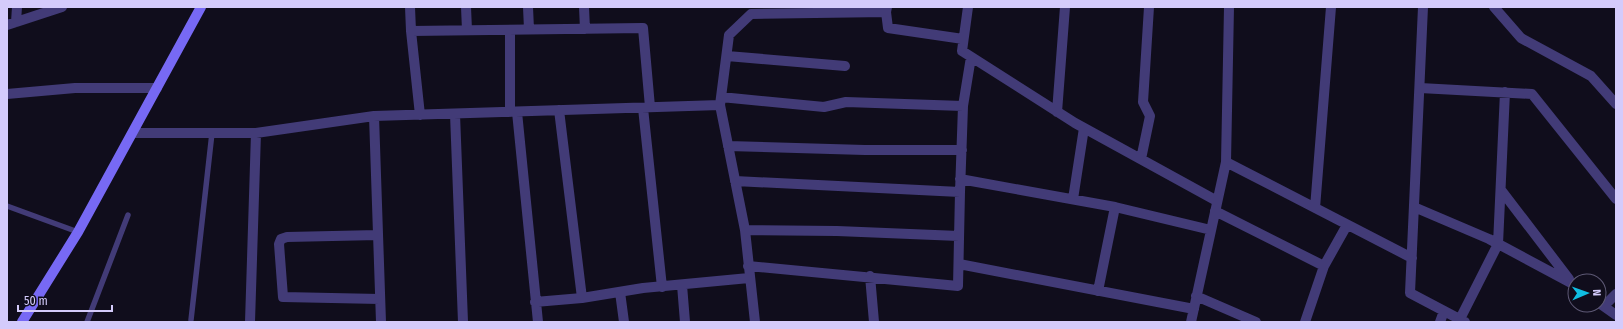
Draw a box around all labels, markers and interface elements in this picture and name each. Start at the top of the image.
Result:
north arrow [1567,273,1607,313]
scale bar [18,287,112,313]
text: N [1590,289,1603,296]
text: 50 m [24,294,48,308]

